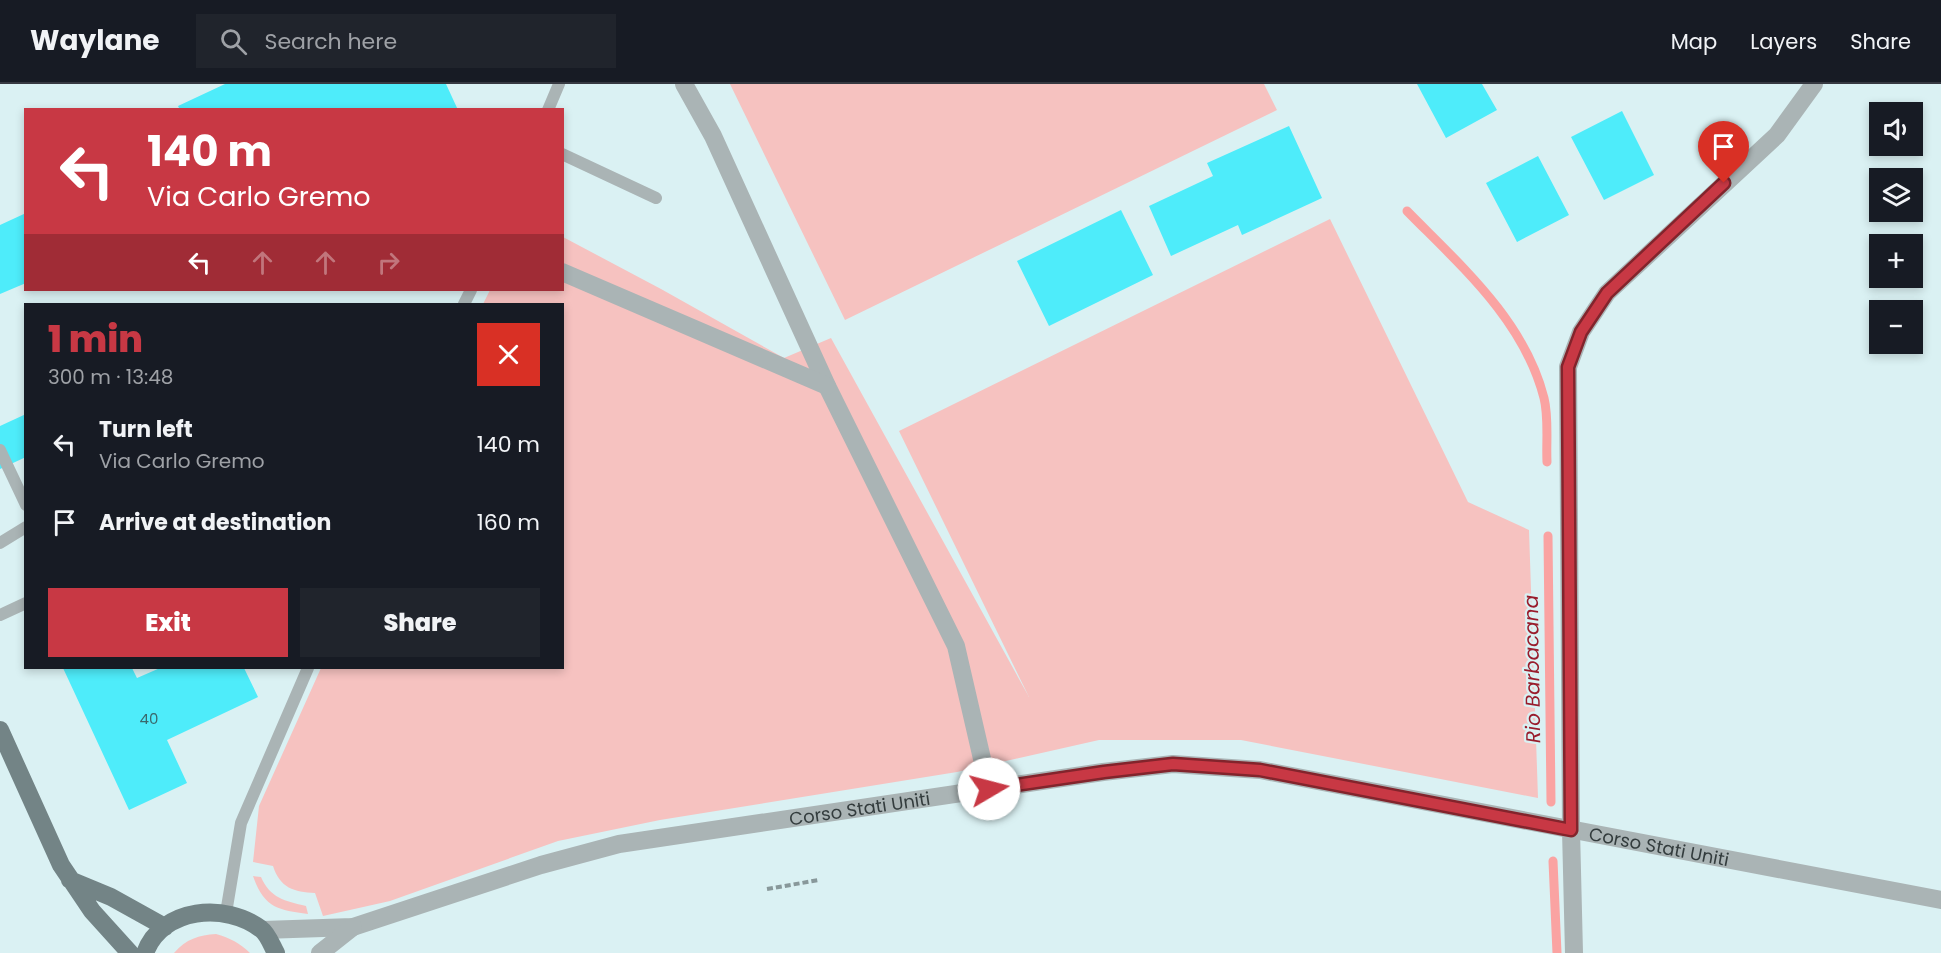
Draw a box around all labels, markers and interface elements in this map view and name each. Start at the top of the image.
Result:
search box [196,14,616,68]
text: Waylane [30,21,160,60]
icon: search [217,25,250,58]
text: Search here [265,26,397,57]
text: Map [1671,27,1717,56]
text: Layers [1750,27,1817,56]
text: Share [1850,27,1911,56]
map controls [1869,102,1923,354]
button: sound [1869,102,1923,156]
pin [1698,121,1749,183]
text: 140 m [147,122,272,181]
icon: arrive [1707,130,1740,163]
icon: left [48,132,126,210]
button: layers [1869,168,1923,222]
text: Via Carlo Gremo [147,178,371,215]
button: + [1869,234,1923,288]
icon: left [183,246,216,279]
icon: ahead [246,246,279,279]
icon: ahead [309,246,342,279]
icon: right [372,246,405,279]
button: − [1869,300,1923,354]
text: 1 min [48,314,143,365]
button: close [477,323,540,386]
text: 300 m · 13:48 [48,363,173,391]
text: Turn left [99,414,193,445]
icon: left [48,428,81,461]
text: 140 m [477,429,540,460]
text: Via Carlo Gremo [99,447,265,475]
icon: arrive [48,506,81,539]
text: Arrive at destination [99,507,331,538]
text: 160 m [477,507,540,538]
button: Exit [48,588,288,657]
button: Share [300,588,540,657]
water label: Rio Barbacana [1517,595,1547,743]
house number: 40 [140,708,158,729]
position arrow [957,757,1021,821]
street label: Corso Stati Uniti [787,785,932,831]
street label: Corso Stati Uniti [1587,821,1731,872]

